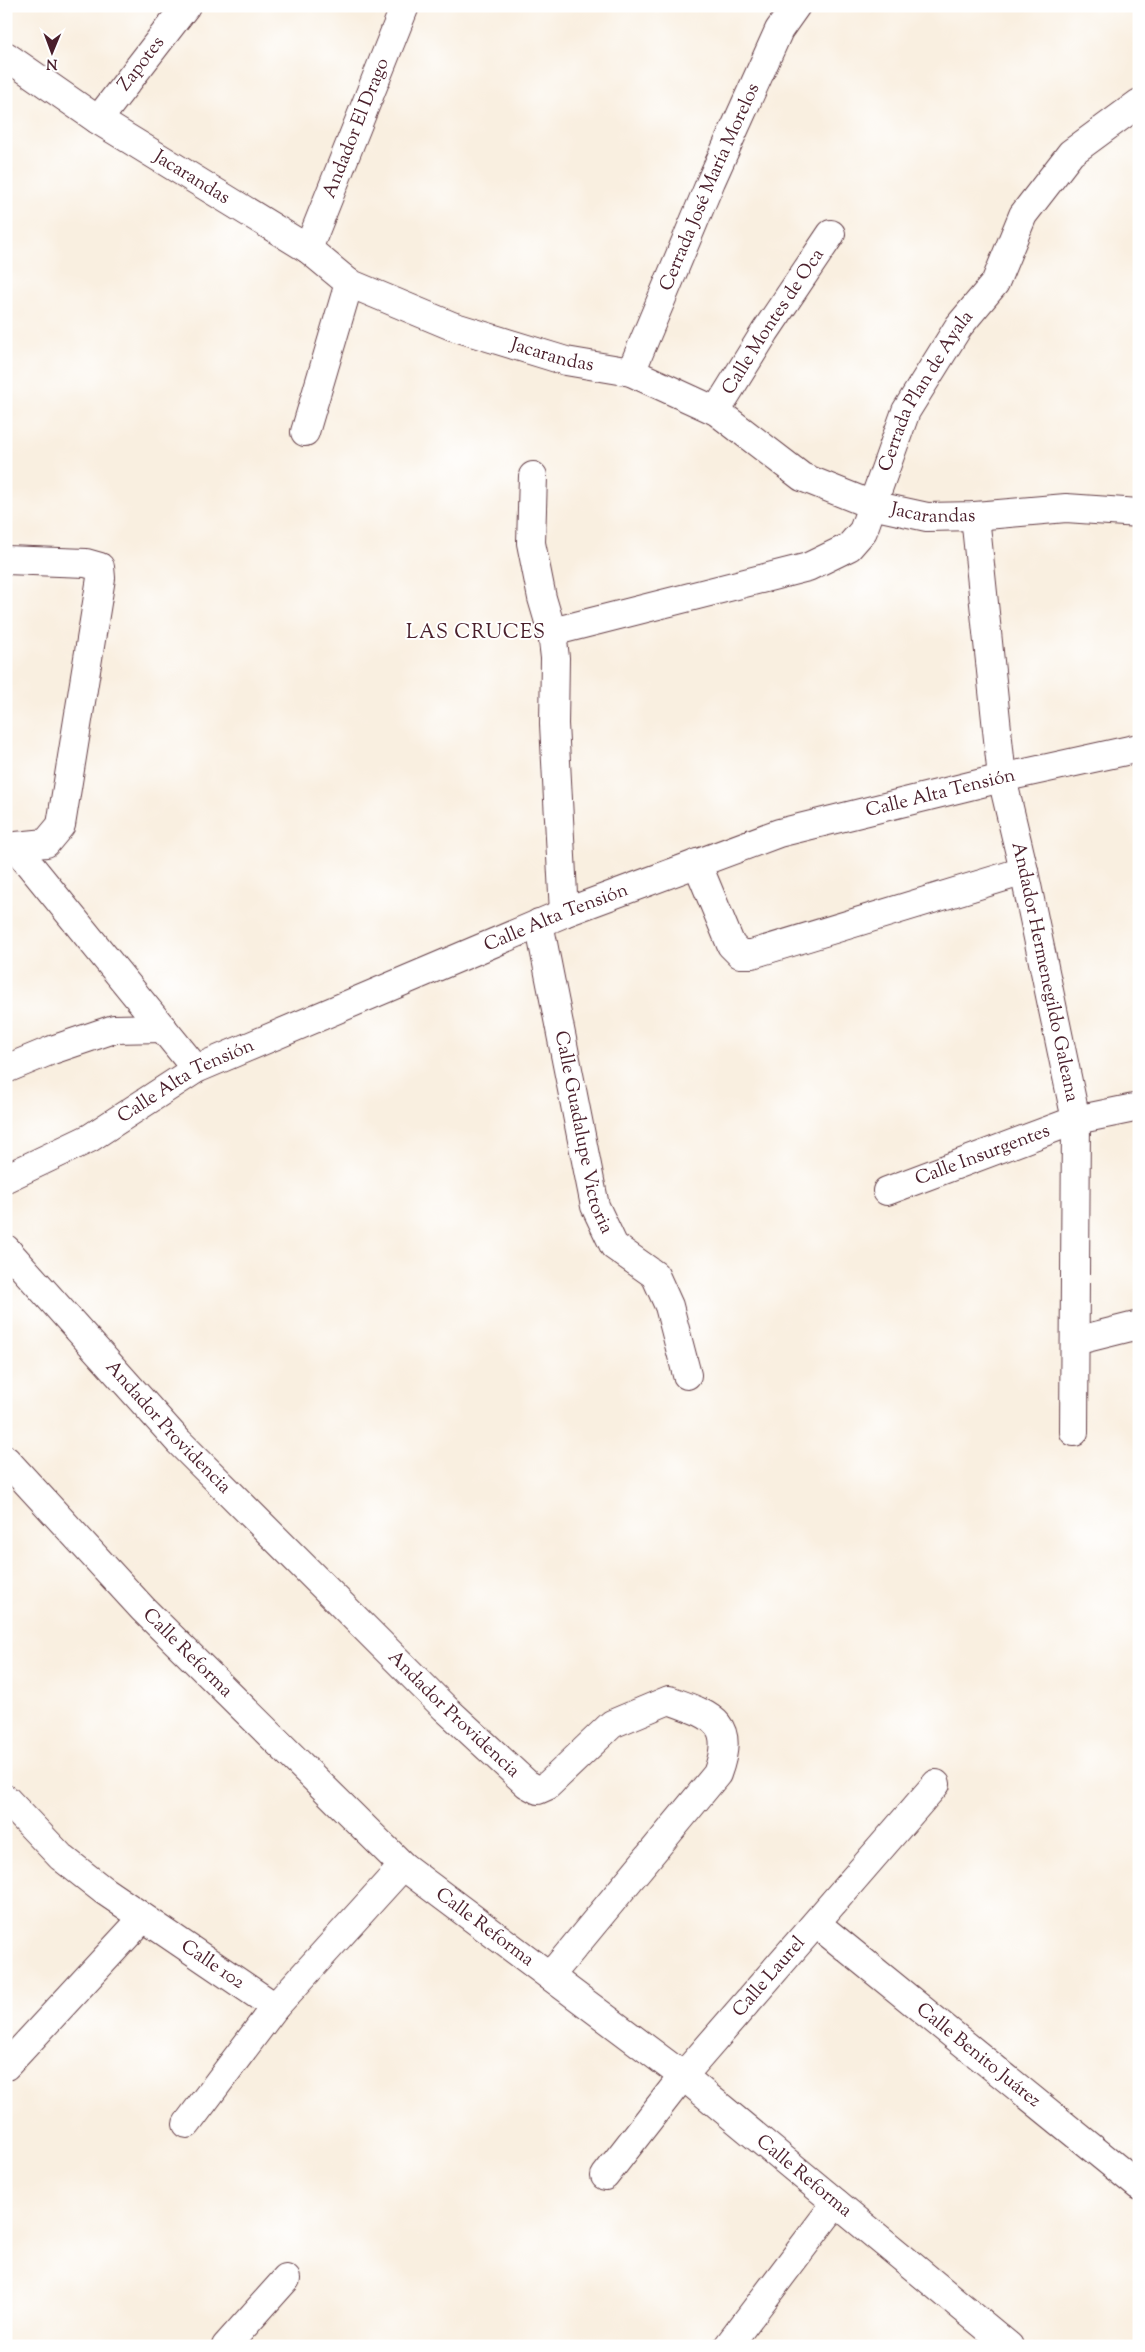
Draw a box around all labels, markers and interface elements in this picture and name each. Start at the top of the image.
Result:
north arrow [28,28,78,78]
street label: Zapotes [111,31,171,97]
text: N [46,53,58,73]
street label: Andador El Drago [316,54,396,202]
street label: Cerrada José María Morelos [653,79,767,295]
street label: Jacarandas [148,143,235,211]
street label: Calle Montes de Oca [716,243,831,400]
street label: Cerrada Plan de Ayala [872,304,980,475]
street label: Jacarandas [506,331,596,379]
street label: Jacarandas [887,496,976,531]
district label: LAS CRUCES [406,619,546,648]
street label: Calle Alta Tensión [863,762,1018,825]
street label: Andador Hermenegildo Galeana [1004,839,1085,1105]
street label: Calle Alta Tensión [480,877,632,959]
street label: Calle Guadalupe Victoria [547,1029,620,1238]
street label: Calle Alta Tensión [112,1032,258,1130]
street label: Calle Insurgentes [911,1117,1054,1193]
street label: Andador Providencia [99,1355,237,1500]
street label: Calle Reforma [136,1602,239,1704]
street label: Andador Providencia [382,1645,526,1784]
street label: Calle Reforma [430,1881,540,1973]
street label: Calle Laurel [726,1930,812,2023]
street label: Calle 102 [175,1933,250,1996]
street label: Calle Benito Juárez [910,1996,1046,2114]
street label: Calle Reforma [750,2128,858,2224]

